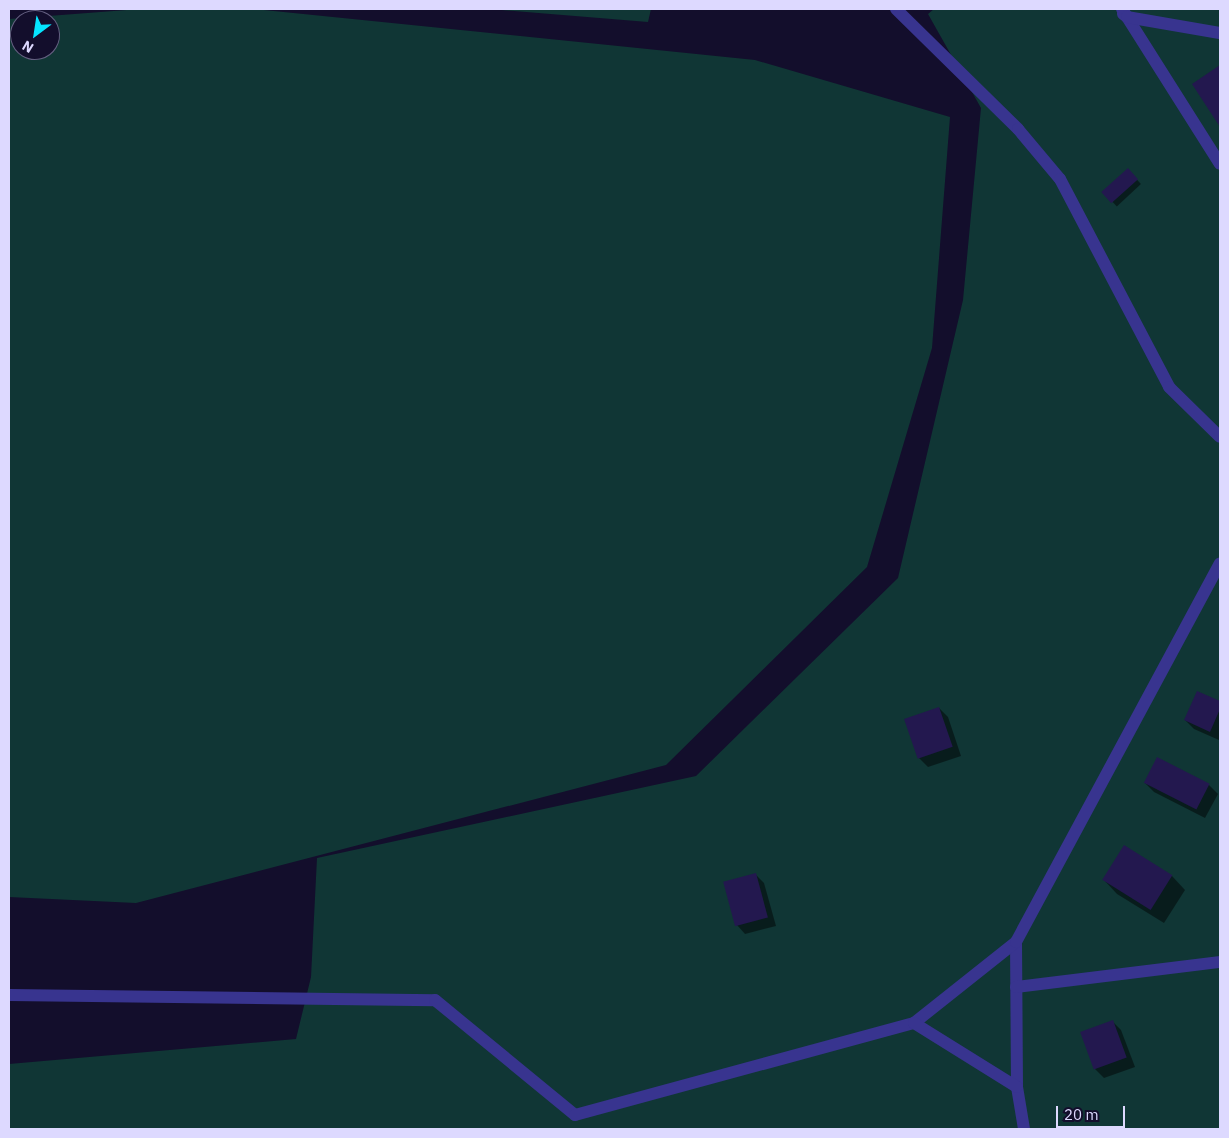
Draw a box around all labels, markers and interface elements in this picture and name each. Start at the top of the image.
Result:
north arrow [10,10,60,60]
text: N [19,37,37,57]
scale bar [1059,1096,1128,1128]
text: 20 m [1064,1105,1099,1124]

